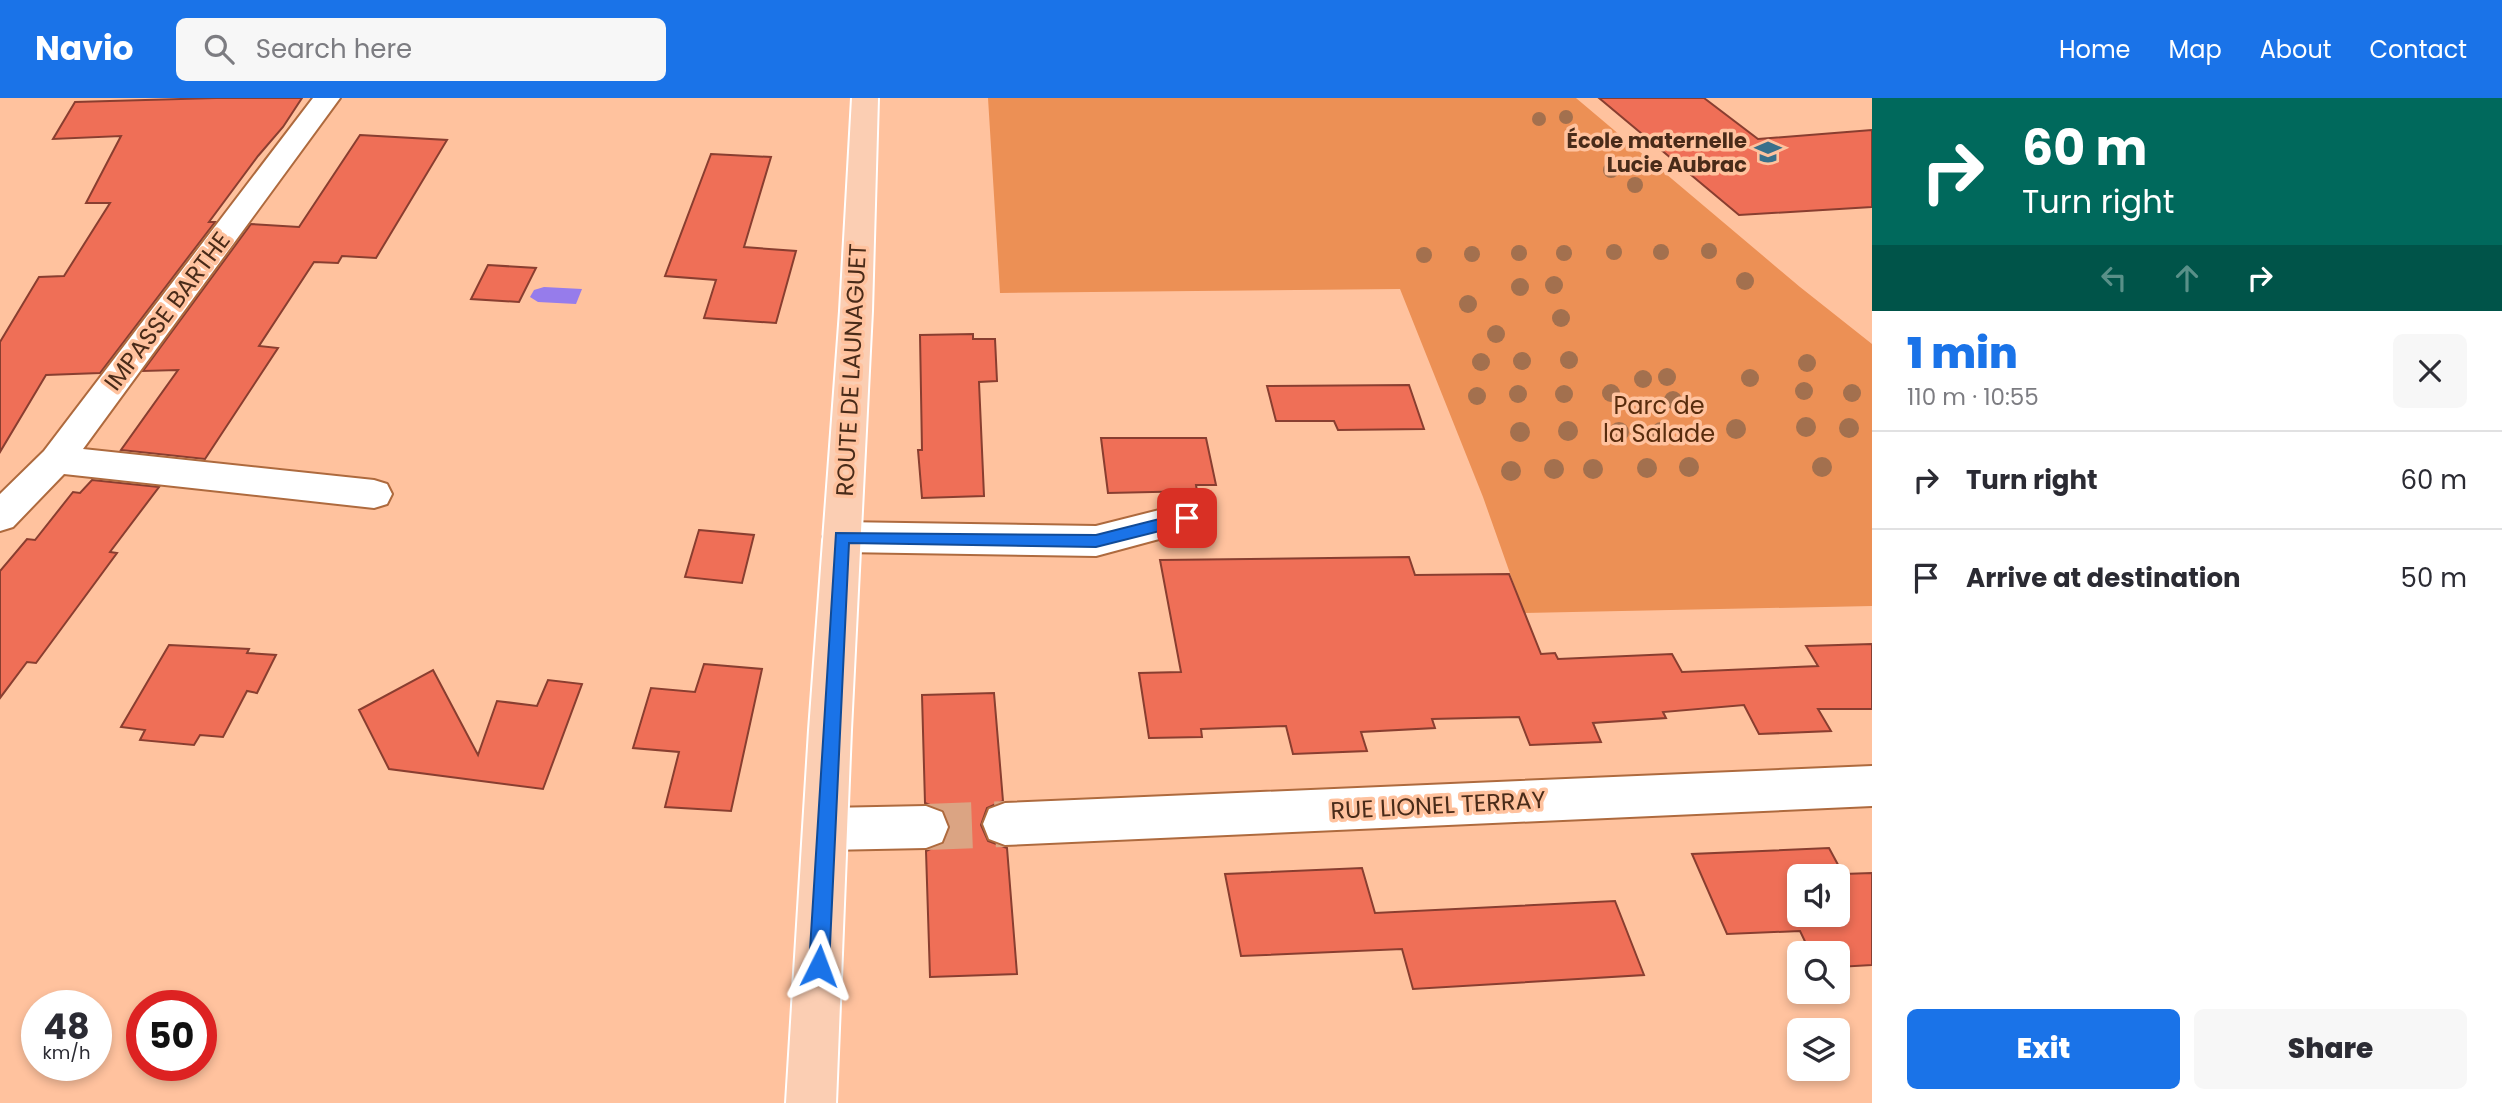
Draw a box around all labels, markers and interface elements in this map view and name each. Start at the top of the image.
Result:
search box [176,18,666,81]
text: Navio [35,25,134,72]
icon: search [200,30,238,68]
text: Search here [256,31,412,67]
text: Home [2059,33,2131,66]
text: Map [2169,33,2222,66]
text: About [2260,33,2331,66]
text: Contact [2369,33,2467,66]
text: 60 m [2022,114,2147,182]
place label: École maternelle Lucie Aubrac [1567,126,1747,179]
icon: right [1907,126,1998,217]
school or university icon: École maternelle Lucie Aubrac [1753,137,1783,167]
text: Turn right [2022,179,2174,224]
street label: IMPASSE BARTHE [96,225,238,397]
street label: ROUTE DE LAUNAGUET [828,243,874,497]
icon: left [2095,259,2133,297]
icon: ahead [2168,259,2206,297]
icon: right [2241,259,2279,297]
text: 1 min [1907,324,2018,383]
button: close [2393,334,2467,408]
text: 110 m · 10:55 [1907,381,2039,413]
park label: Parc de la Salade [1603,389,1715,450]
icon: right [1907,461,1945,499]
text: Turn right [1966,462,2098,498]
text: 60 m [2400,462,2467,498]
pin [1157,488,1217,548]
icon: arrive [1168,499,1206,537]
icon: arrive [1907,559,1945,597]
text: Arrive at destination [1966,560,2241,596]
text: 50 m [2401,560,2467,596]
street label: RUE LIONEL TERRAY [1330,783,1546,827]
map controls [1787,864,1850,1081]
button: sound [1787,864,1850,927]
position arrow [782,929,856,1003]
button: search [1787,941,1850,1004]
speed limit sign: 50 [126,990,217,1081]
text: 48 [43,1002,90,1051]
button: Exit [1907,1009,2180,1089]
button: Share [2194,1009,2467,1089]
button: layers [1787,1018,1850,1081]
text: km/h [43,1040,90,1065]

